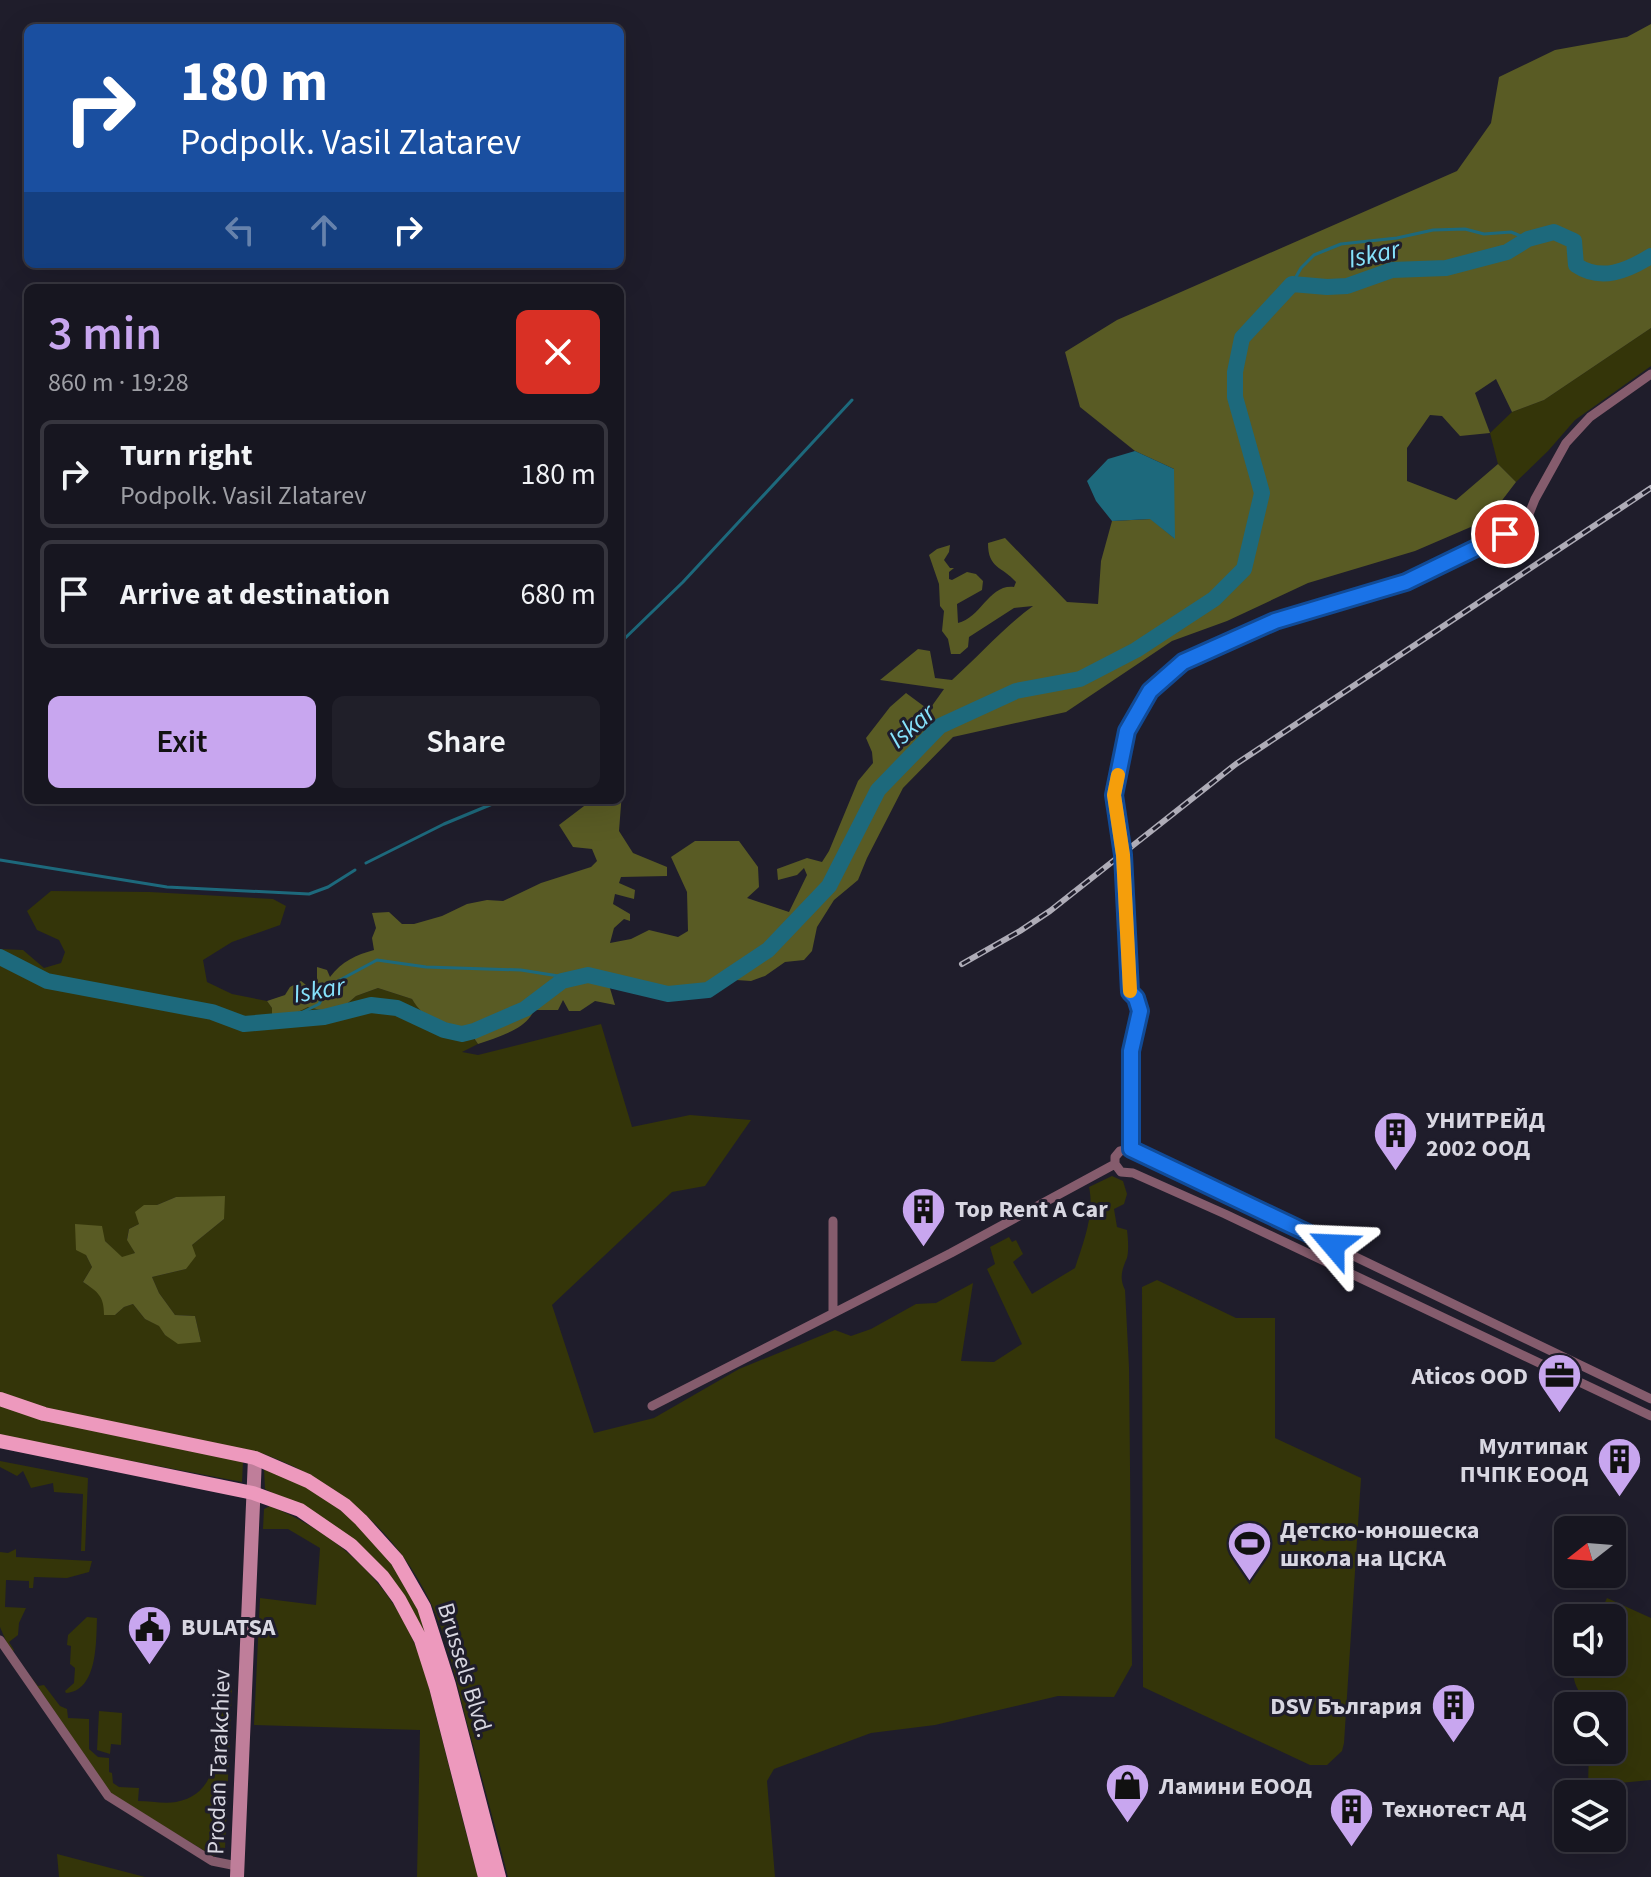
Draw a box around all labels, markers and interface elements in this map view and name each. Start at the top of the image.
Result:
text: 180 m [180,43,328,122]
icon: right [48,56,152,160]
text: Podpolk. Vasil Zlatarev [180,117,521,168]
icon: left [218,208,262,252]
icon: ahead [302,208,346,252]
icon: right [386,208,430,252]
water label: Iskar [1345,230,1404,277]
text: 3 min [48,300,162,368]
button: close [516,310,600,394]
text: 860 m · 19:28 [48,364,189,401]
text: Turn right [120,434,252,477]
icon: right [52,452,96,496]
text: 180 m [520,453,596,496]
text: Podpolk. Vasil Zlatarev [120,477,366,514]
pin [1471,500,1539,568]
icon: arrive [1483,512,1527,556]
icon: arrive [52,572,96,616]
text: Arrive at destination [120,573,390,616]
text: 680 m [520,573,596,616]
water label: Iskar [880,694,944,757]
button: Exit [48,696,316,788]
button: Share [332,696,600,788]
water label: Iskar [290,967,349,1013]
place label: УНИТРЕЙД 2002 ООД [1426,1103,1545,1166]
building icon: УНИТРЕЙД 2002 ООД [1371,1110,1419,1173]
building icon: Top Rent A Car [900,1185,948,1248]
place label: Top Rent A Car [955,1192,1108,1227]
position arrow [1291,1203,1375,1287]
office icon: Aticos OOD [1535,1352,1583,1415]
place label: Aticos OOD [1411,1359,1528,1394]
place label: Мултипак ПЧПК ЕООД [1460,1429,1589,1492]
building icon: Мултипак ПЧПК ЕООД [1595,1436,1643,1499]
place label: Детско-юношеска школа на ЦСКА [1280,1513,1479,1576]
north arrow [1554,1516,1626,1588]
map controls [1554,1516,1626,1852]
sports icon: Детско-юношеска школа на ЦСКА [1225,1520,1273,1583]
street label: Brussels Blvd. [428,1598,502,1742]
public building icon: BULATSA [126,1603,174,1666]
button: sound [1554,1604,1626,1676]
place label: BULATSA [181,1610,276,1645]
street label: Prodan Tarakchiev [198,1669,240,1855]
building icon: DSV България [1429,1682,1477,1745]
place label: DSV България [1270,1689,1422,1724]
button: search [1554,1692,1626,1764]
shop icon: Ламини ЕООД [1104,1762,1152,1825]
place label: Ламини ЕООД [1158,1769,1312,1804]
button: layers [1554,1780,1626,1852]
building icon: Технотест АД [1327,1785,1375,1848]
place label: Технотест АД [1382,1792,1526,1827]

